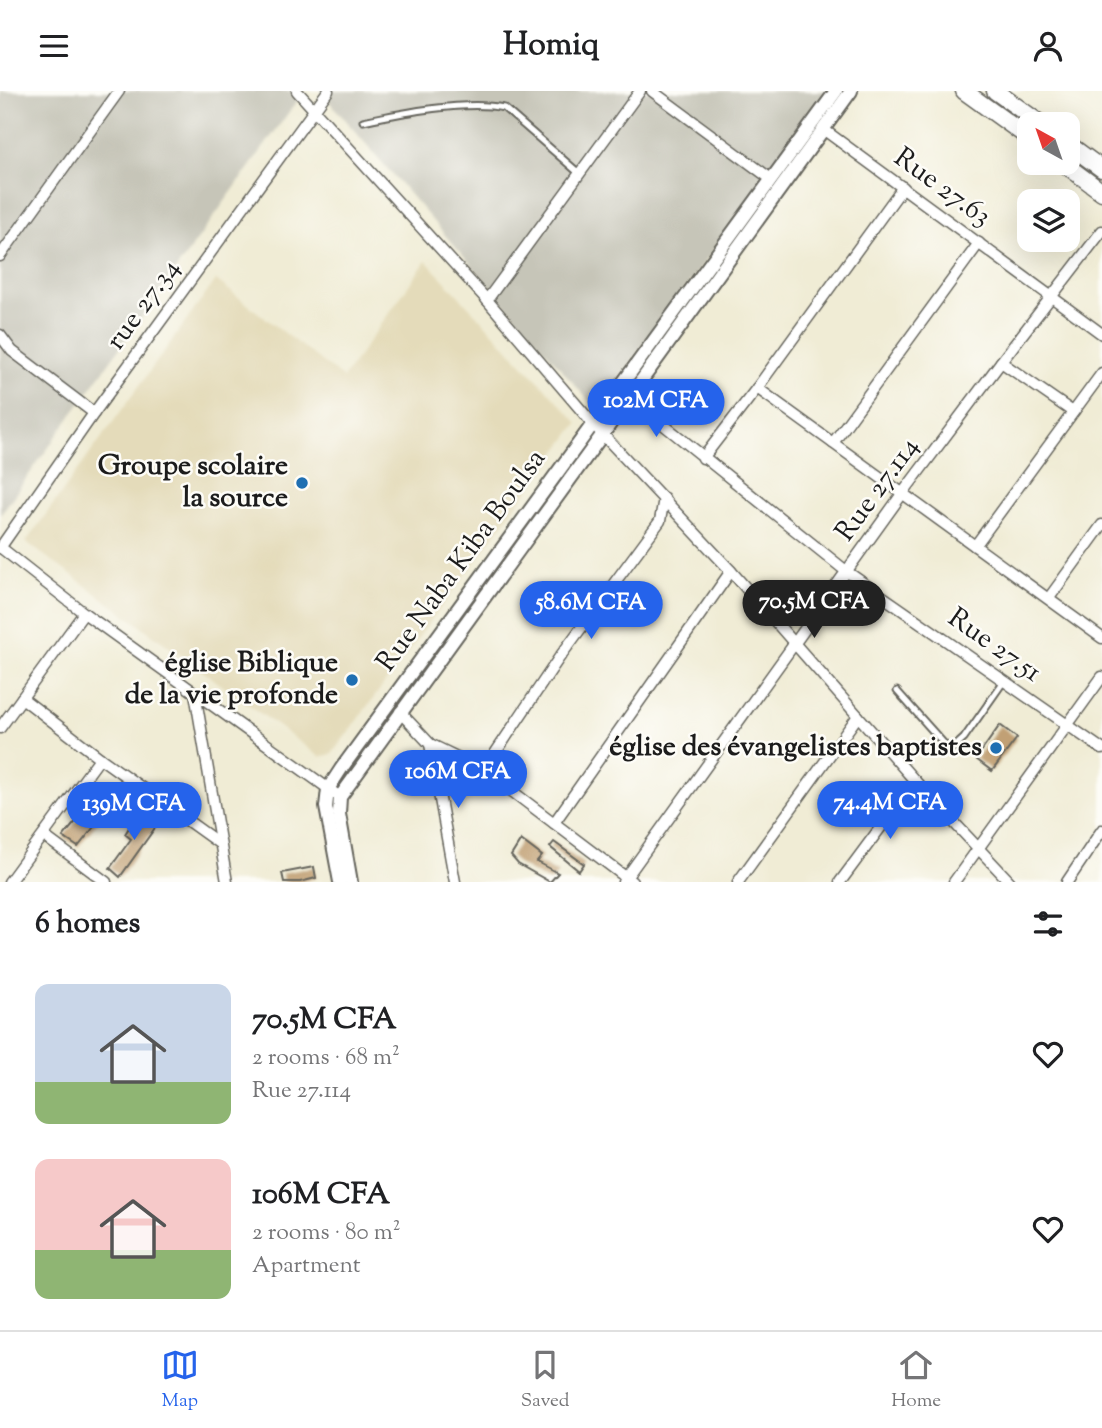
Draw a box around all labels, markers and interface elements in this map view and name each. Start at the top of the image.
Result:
text: Homiq [503,23,599,69]
icon: menu [35,27,73,65]
icon: person [1029,27,1067,65]
north arrow [1017,112,1080,175]
map controls [1017,112,1080,252]
street label: Rue 27.63 [885,139,999,237]
button: layers [1017,189,1080,252]
street label: rue 27.34 [97,251,191,359]
pin: 102M CFA [584,379,728,439]
text: 102M CFA [604,385,708,418]
street label: Rue 27.114 [826,430,930,550]
street label: Rue Naba Kiba Boulsa [368,441,557,681]
place label: Groupe scolaire la source [98,447,288,519]
marker: Groupe scolaire la source [294,475,310,491]
pin: 58.6M CFA [511,581,671,641]
pin: 70.5M CFA [734,581,894,640]
text: 70.5M CFA [759,586,869,619]
text: 58.6M CFA [536,587,646,620]
street label: Rue 27.51 [939,599,1049,693]
place label: église Biblique de la vie profonde [125,644,338,716]
marker: église Biblique de la vie profonde [344,672,360,688]
place label: église des évangelistes baptistes [609,728,982,768]
marker: église des évangelistes baptistes [988,740,1004,756]
pin: 106M CFA [386,751,530,810]
text: 106M CFA [405,756,511,789]
pin: 74.4M CFA [810,781,970,841]
pin: 139M CFA [62,783,206,842]
text: 74.4M CFA [833,787,947,820]
text: 139M CFA [83,788,185,821]
text: 6 homes [35,903,140,946]
icon: filters [1029,905,1067,943]
text: 70.5M CFA [252,999,397,1042]
icon: home [91,1012,175,1096]
icon: heart [1029,1035,1067,1073]
text: 2 rooms · 68 m² [252,1042,400,1075]
text: Rue 27.114 [252,1075,351,1108]
text: 106M CFA [252,1174,390,1217]
icon: home [91,1187,175,1271]
icon: heart [1029,1210,1067,1248]
text: 2 rooms · 80 m² [252,1217,400,1250]
text: Apartment [252,1250,361,1283]
tab: Map [161,1346,199,1415]
tab: Saved [521,1346,569,1415]
tab: Home [891,1346,941,1415]

